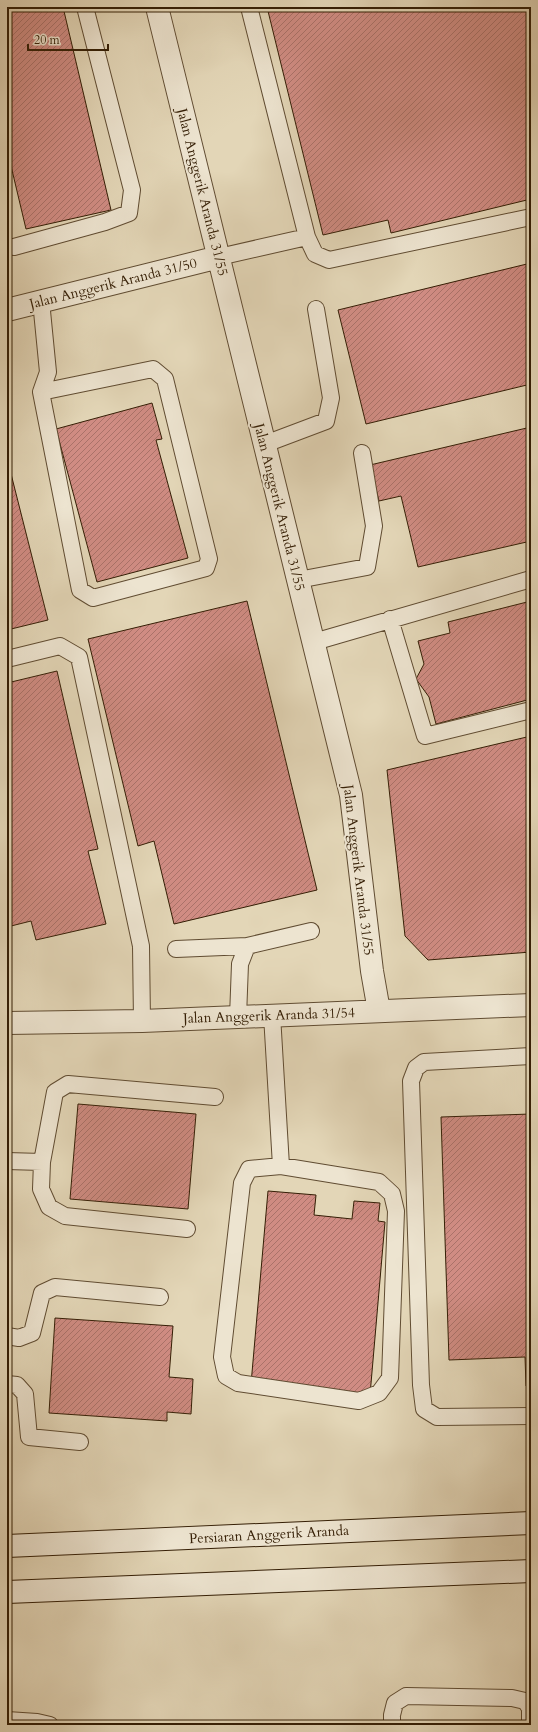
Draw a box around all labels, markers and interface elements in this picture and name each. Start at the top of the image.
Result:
scale bar [28,26,108,52]
text: 20 m [34,32,61,48]
street label: Jalan Anggerik Aranda 31/55 [172,104,233,278]
street label: Jalan Anggerik Aranda 31/50 [25,253,199,314]
street label: Jalan Anggerik Aranda 31/55 [249,419,310,593]
street label: Jalan Anggerik Aranda 31/55 [338,782,378,957]
street label: Jalan Anggerik Aranda 31/54 [181,1003,355,1028]
street label: Persiaran Anggerik Aranda [189,1521,349,1548]

